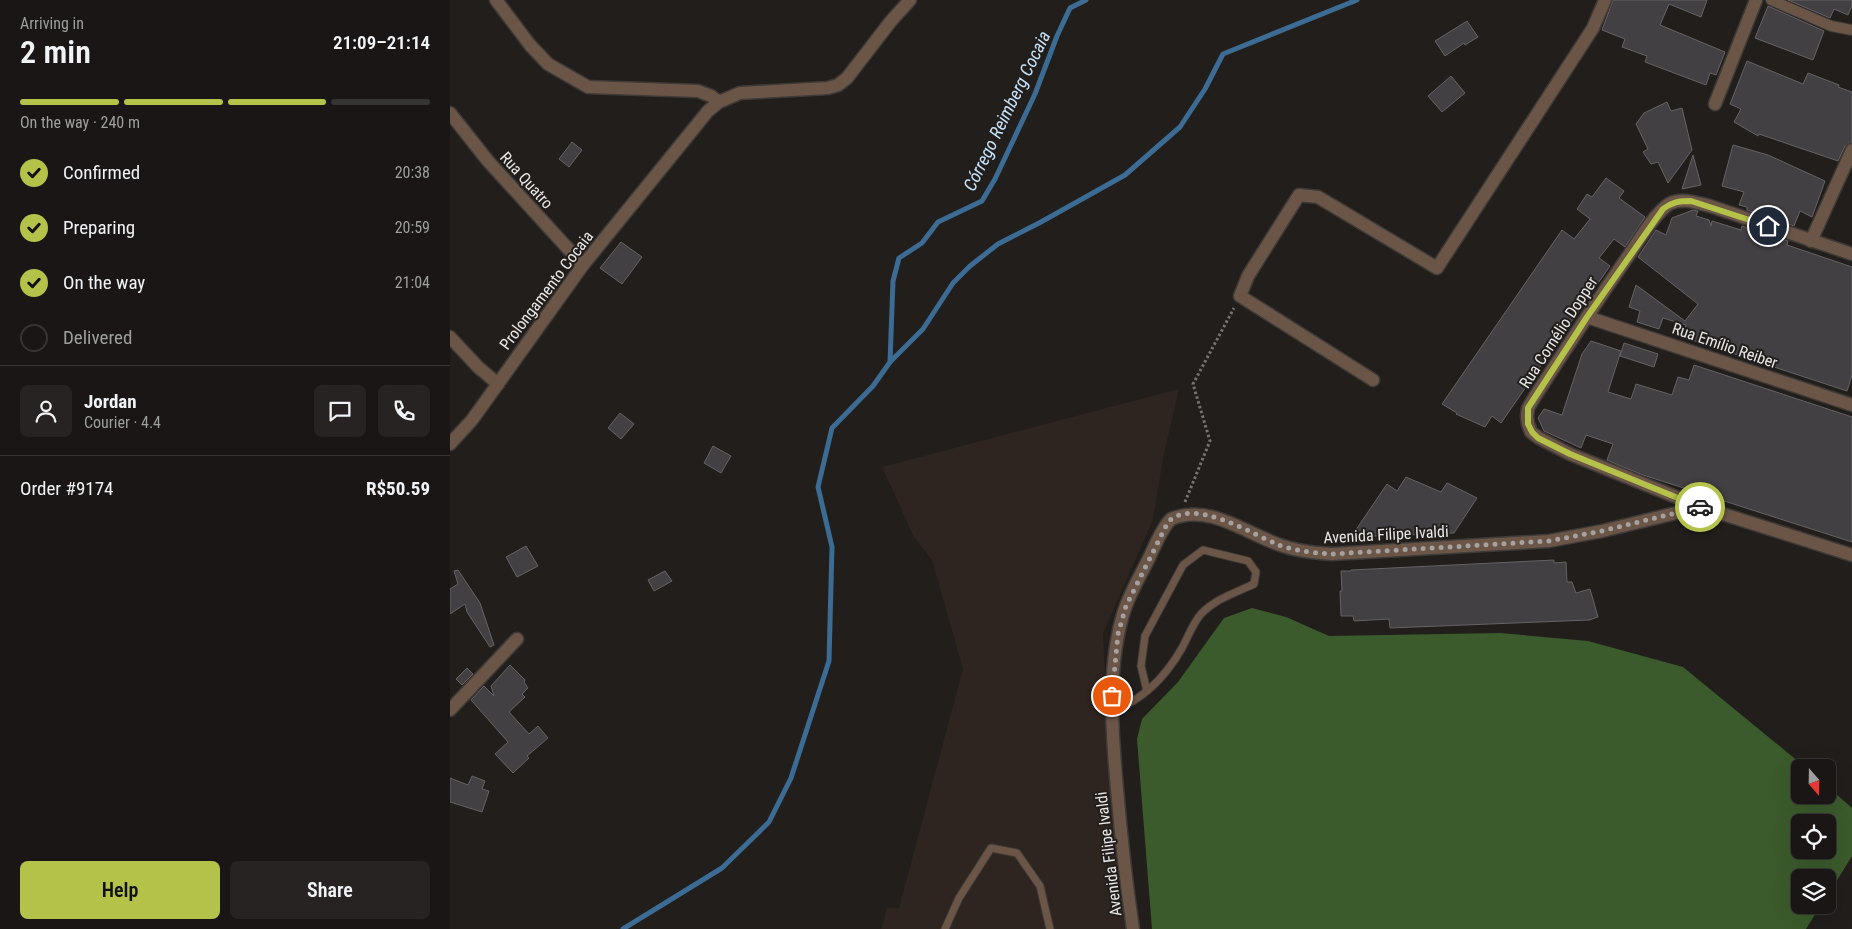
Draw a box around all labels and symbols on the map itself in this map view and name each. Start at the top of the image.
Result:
water label: Córrego Reimberg Cocaia [959,27,1054,194]
street label: Rua Quatro [496,148,557,213]
pin [1747,205,1789,247]
street label: Prolongamento Cocaia [496,227,597,353]
street label: Rua Cornélio Dopper [1515,273,1602,392]
street label: Rua Emílio Reiber [1670,319,1780,372]
courier [1675,482,1725,532]
street label: Avenida Filipe Ivaldi [1323,522,1449,547]
pin [1091,675,1133,717]
north arrow [1791,759,1836,804]
street label: Avenida Filipe Ivaldi [1091,791,1126,917]

